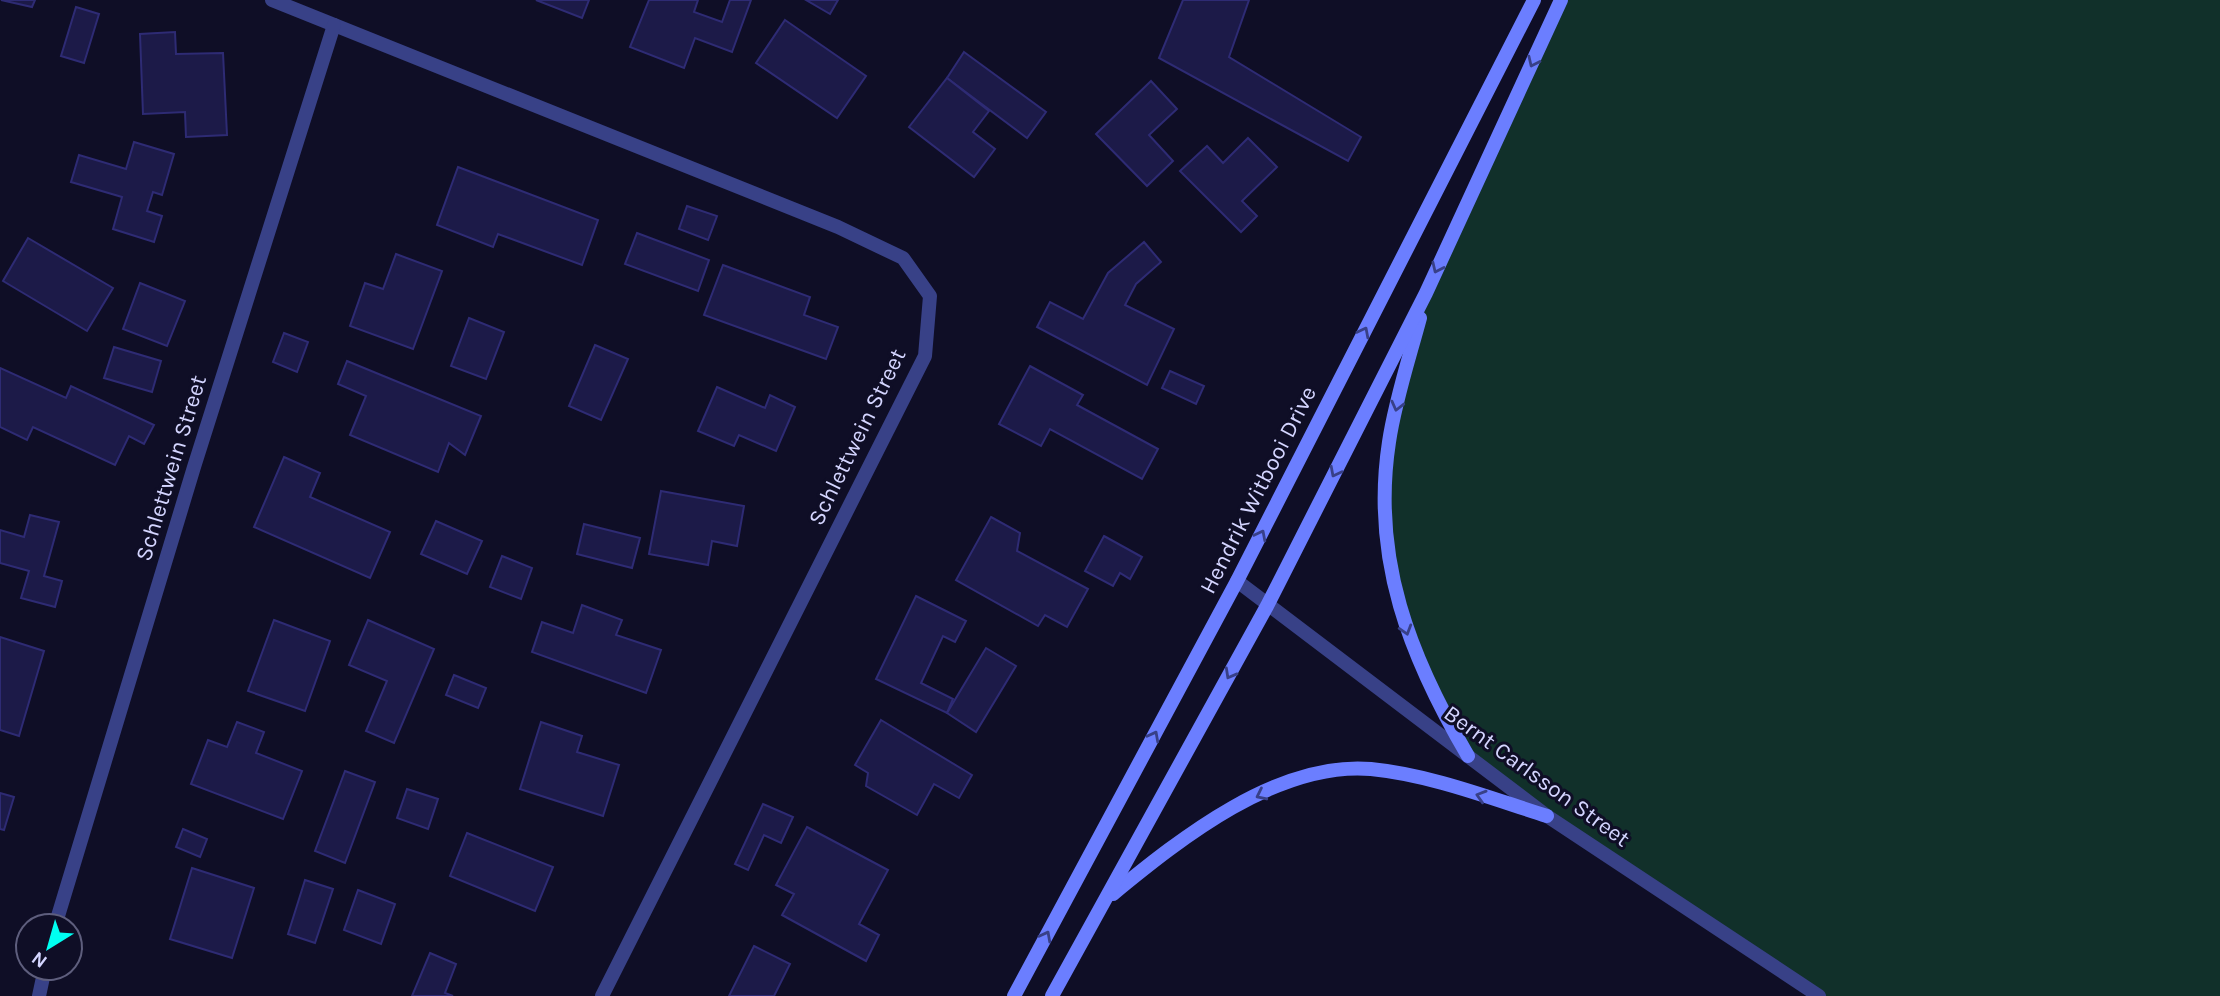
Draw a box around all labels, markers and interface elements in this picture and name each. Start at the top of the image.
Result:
one-way arrow [1528,55,1542,67]
one-way arrow [1432,261,1446,274]
one-way arrow [1356,327,1370,339]
street label: Schlettwein Street [803,344,912,530]
street label: Schlettwein Street [130,371,212,564]
street label: Hendrik Witbooi Drive [1194,382,1322,598]
one-way arrow [1391,400,1405,412]
one-way arrow [1330,465,1344,477]
one-way arrow [1252,530,1266,542]
one-way arrow [1398,624,1413,636]
one-way arrow [1225,666,1238,679]
street label: Bernt Carlsson Street [1439,699,1635,853]
one-way arrow [1146,730,1159,743]
one-way arrow [1256,786,1268,800]
one-way arrow [1476,789,1488,804]
north arrow [14,912,84,982]
one-way arrow [1038,931,1051,943]
text: N [27,947,51,973]

